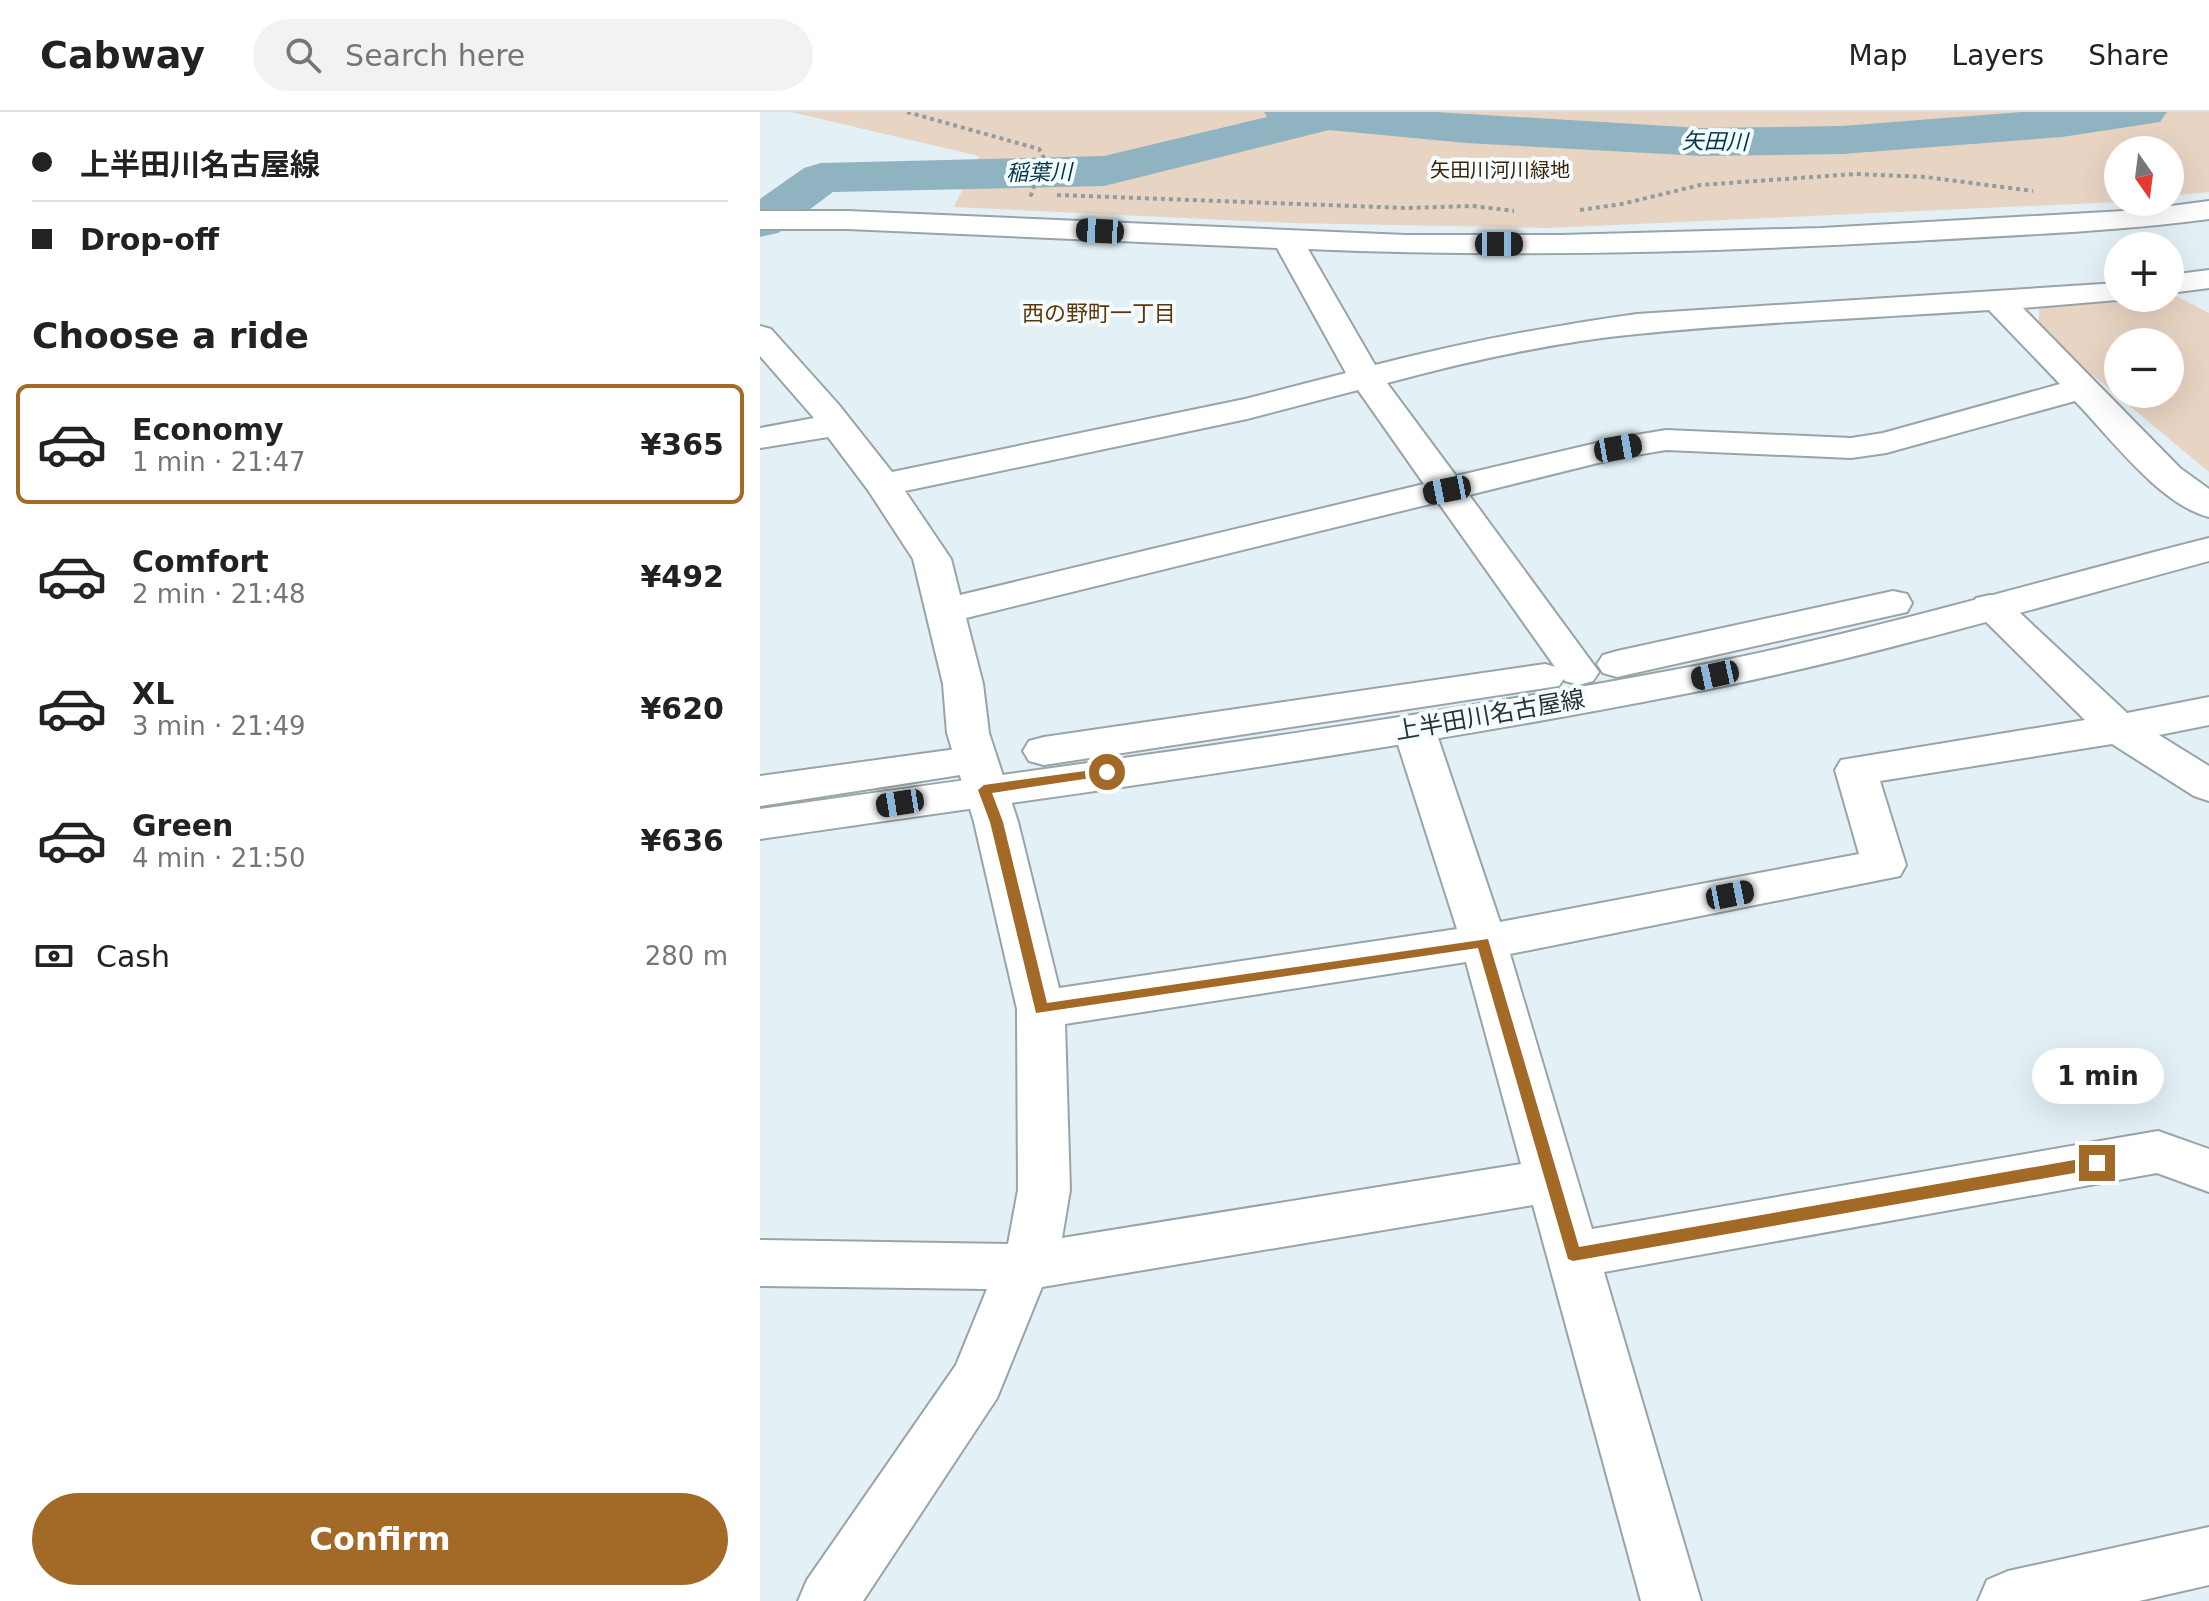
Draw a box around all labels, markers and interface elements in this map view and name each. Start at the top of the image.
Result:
search box [253,19,813,91]
text: Cabway [40,33,205,77]
icon: search [281,33,325,77]
text: Search here [345,38,525,73]
text: Map [1848,39,1908,72]
text: Layers [1952,39,2044,72]
text: Share [2088,39,2169,72]
water label: 矢田川 [1682,128,1750,155]
north arrow [2104,136,2184,216]
map controls [2104,136,2184,408]
text: 上半田川名古屋線 [80,147,320,182]
park label: 矢田川河川緑地 [1430,158,1570,182]
water label: 稲葉川 [1006,159,1074,186]
car [1075,218,1125,244]
text: Drop-off [80,222,219,257]
car [1475,232,1523,256]
button: + [2104,232,2184,312]
district label: 西の野町一丁目 [1022,301,1176,326]
text: Choose a ride [32,315,309,356]
button: − [2104,328,2184,408]
icon: car [36,408,108,480]
text: Economy [132,412,284,447]
text: ¥365 [641,427,724,462]
car [1592,432,1644,464]
text: 1 min · 21:47 [132,447,306,477]
car [1421,474,1473,506]
icon: car [36,540,108,612]
text: Comfort [132,544,269,579]
text: ¥492 [641,559,724,594]
text: 2 min · 21:48 [132,579,306,609]
car [1689,658,1741,692]
icon: car [36,672,108,744]
text: XL [132,676,174,711]
street label: 上半田川名古屋線 [1393,685,1587,745]
text: ¥620 [641,691,724,726]
text: 3 min · 21:49 [132,711,306,741]
route start [1089,754,1125,790]
car [874,787,926,819]
icon: car [36,804,108,876]
text: Green [132,808,233,843]
text: ¥636 [641,823,724,858]
text: 4 min · 21:50 [132,843,306,873]
car [1704,879,1756,911]
icon: cash [32,934,76,978]
text: Cash [96,939,170,974]
text: 280 m [645,941,728,971]
callout: 1 min [2031,1047,2163,1103]
text: 1 min [2057,1061,2139,1091]
route end [2079,1145,2115,1181]
button: Confirm [32,1493,728,1585]

